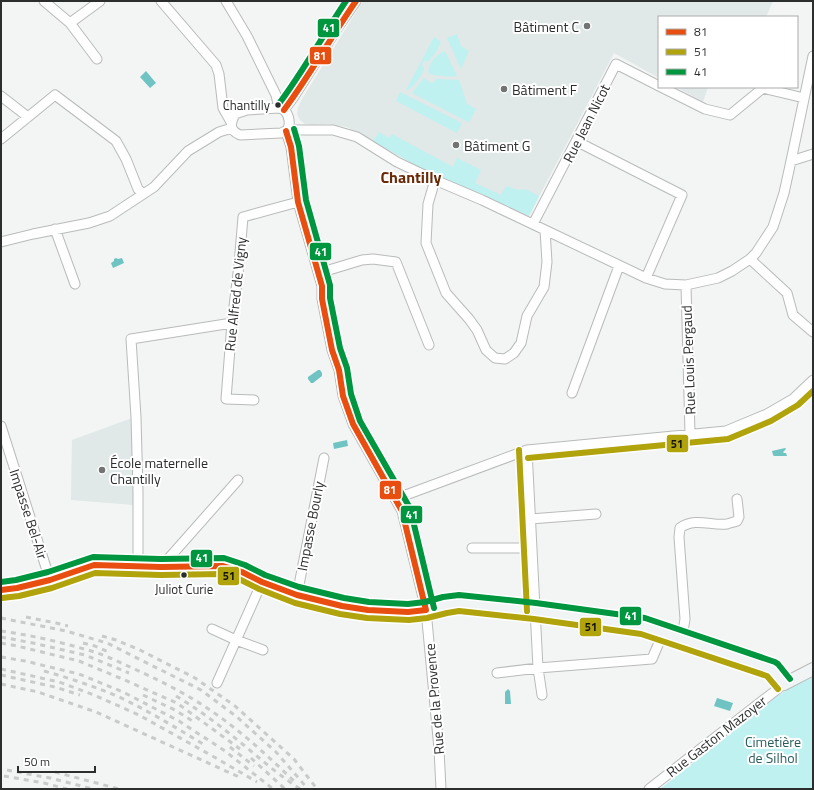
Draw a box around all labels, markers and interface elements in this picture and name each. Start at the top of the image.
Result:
place label: Bâtiment C [514,16,579,37]
legend [658,16,798,88]
line badge: 41 [317,18,340,38]
text: 41 [323,20,335,36]
marker: Bâtiment C [582,21,592,31]
text: 81 [694,22,707,41]
text: 51 [694,42,707,61]
line badge: 81 [309,46,332,65]
text: 81 [314,48,326,64]
text: 41 [694,62,707,81]
place label: Bâtiment F [512,79,577,100]
street label: Rue Jean Nicot [557,80,615,166]
marker: Bâtiment F [499,84,509,94]
place label: Chantilly [223,95,270,115]
marker: Chantilly [273,100,283,110]
place label: Bâtiment G [464,135,531,156]
marker: Bâtiment G [451,140,461,150]
district label: Chantilly [380,165,442,189]
street label: Rue Alfred de Vigny [219,236,251,352]
line badge: 41 [309,242,332,261]
text: 41 [315,244,327,260]
street label: Rue Louis Pergaud [676,305,700,415]
line badge: 51 [666,434,689,453]
text: 51 [671,436,683,452]
place label: École maternelle Chantilly [110,452,208,489]
marker: École maternelle Chantilly [97,465,107,475]
street label: Impasse Bel-Air [5,466,54,562]
street label: Impasse Bourly [291,479,329,573]
line badge: 81 [379,480,402,500]
text: 81 [384,482,396,498]
line badge: 41 [400,505,423,524]
text: 41 [406,507,418,523]
line badge: 41 [190,549,213,568]
text: 41 [196,550,208,566]
line badge: 51 [217,566,240,586]
text: 51 [223,568,235,584]
marker: Juliot Curie [179,570,189,580]
place label: Juliot Curie [155,579,213,599]
line badge: 41 [619,606,642,626]
text: 41 [625,608,637,624]
line badge: 51 [579,617,602,637]
text: 51 [585,619,597,635]
street label: Rue de la Provence [419,642,449,756]
street label: Rue Gaston Mazoyer [661,690,771,782]
park label: Cimetière de Silhol [745,731,801,768]
scale bar [18,748,95,774]
text: 50 m [24,752,50,771]

